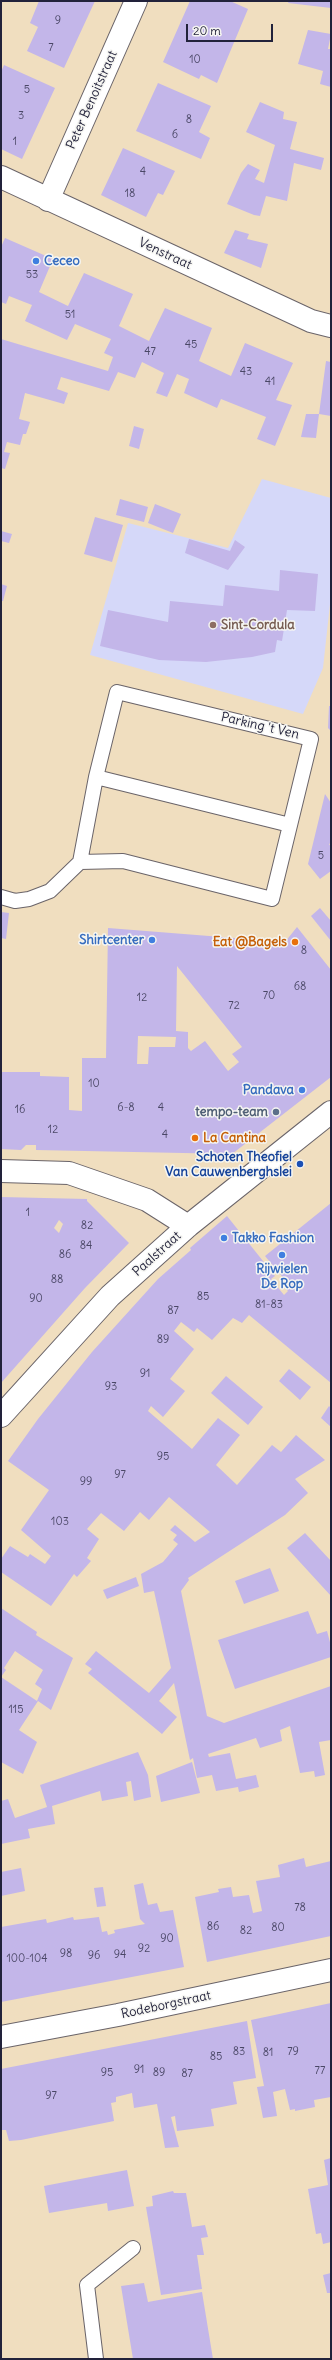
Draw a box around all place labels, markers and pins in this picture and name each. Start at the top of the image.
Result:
place label: Ceceo [44,253,80,269]
marker: Ceceo [31,256,41,266]
place label: Sint-Cordula [221,617,295,633]
marker: Sint-Cordula [208,620,218,630]
place label: Shirtcenter [79,932,144,948]
place label: Eat @Bagels [213,934,287,950]
marker: Shirtcenter [147,935,157,945]
marker: Eat @Bagels [290,937,300,947]
place label: Pandava [243,1082,294,1098]
marker: Pandava [297,1085,307,1095]
place label: tempo-team [195,1104,268,1120]
marker: tempo-team [271,1107,281,1117]
place label: La Cantina [203,1130,266,1146]
marker: La Cantina [190,1133,200,1143]
place label: Schoten Theofiel Van Cauwenberghslei [165,1149,292,1180]
marker: Schoten Theofiel Van Cauwenberghslei [295,1159,305,1169]
place label: Takko Fashion [232,1230,314,1246]
marker: Takko Fashion [219,1233,229,1243]
marker: Rijwielen De Rop [277,1250,287,1260]
place label: Rijwielen De Rop [256,1261,308,1292]

